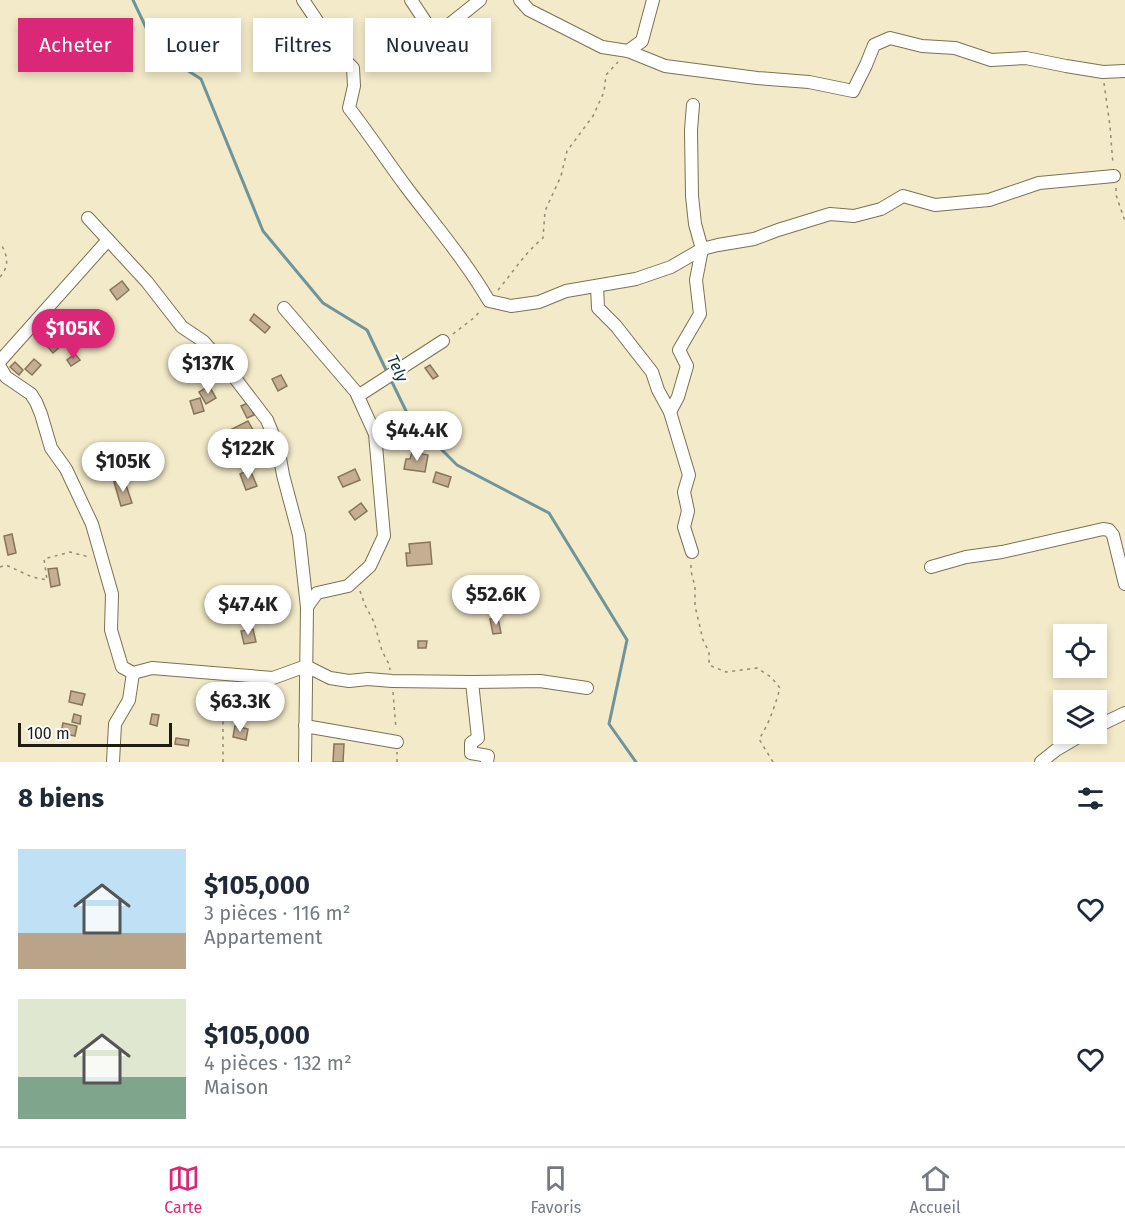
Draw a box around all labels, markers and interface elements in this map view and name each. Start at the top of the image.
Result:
chip: Acheter [18,18,133,72]
chip: Louer [145,18,241,72]
chip: Filtres [253,18,353,72]
chip: Nouveau [365,18,491,72]
pin: $105K [31,309,115,360]
text: $105K [46,316,100,340]
pin: $137K [166,344,250,395]
text: $137K [182,351,234,375]
water label: Tely [383,352,413,386]
pin: $44.4K [368,411,466,462]
text: $44.4K [386,418,448,442]
pin: $122K [206,429,290,480]
text: $122K [222,436,274,460]
pin: $105K [81,442,165,493]
text: $105K [96,449,150,473]
pin: $52.6K [447,575,545,626]
text: $52.6K [466,582,526,606]
pin: $47.4K [199,585,297,636]
text: $47.4K [218,592,278,616]
map controls [1053,624,1107,744]
button: locate [1053,624,1107,678]
pin: $63.3K [191,682,289,733]
text: $63.3K [210,689,270,713]
button: layers [1053,690,1107,744]
scale bar [18,720,172,748]
text: 100 m [27,724,70,743]
icon: filters [1074,782,1107,815]
text: 8 biens [18,783,104,814]
text: $105,000 [204,870,310,901]
icon: home [66,873,138,945]
icon: heart [1074,893,1107,926]
text: 3 pièces · 116 m² [204,901,351,925]
text: Appartement [204,925,322,949]
text: $105,000 [204,1020,310,1051]
icon: home [66,1023,138,1095]
icon: heart [1074,1043,1107,1076]
text: 4 pièces · 132 m² [204,1051,352,1075]
text: Maison [204,1075,269,1099]
tab: Carte [164,1162,202,1217]
tab: Favoris [531,1162,581,1217]
tab: Accueil [910,1162,961,1217]

